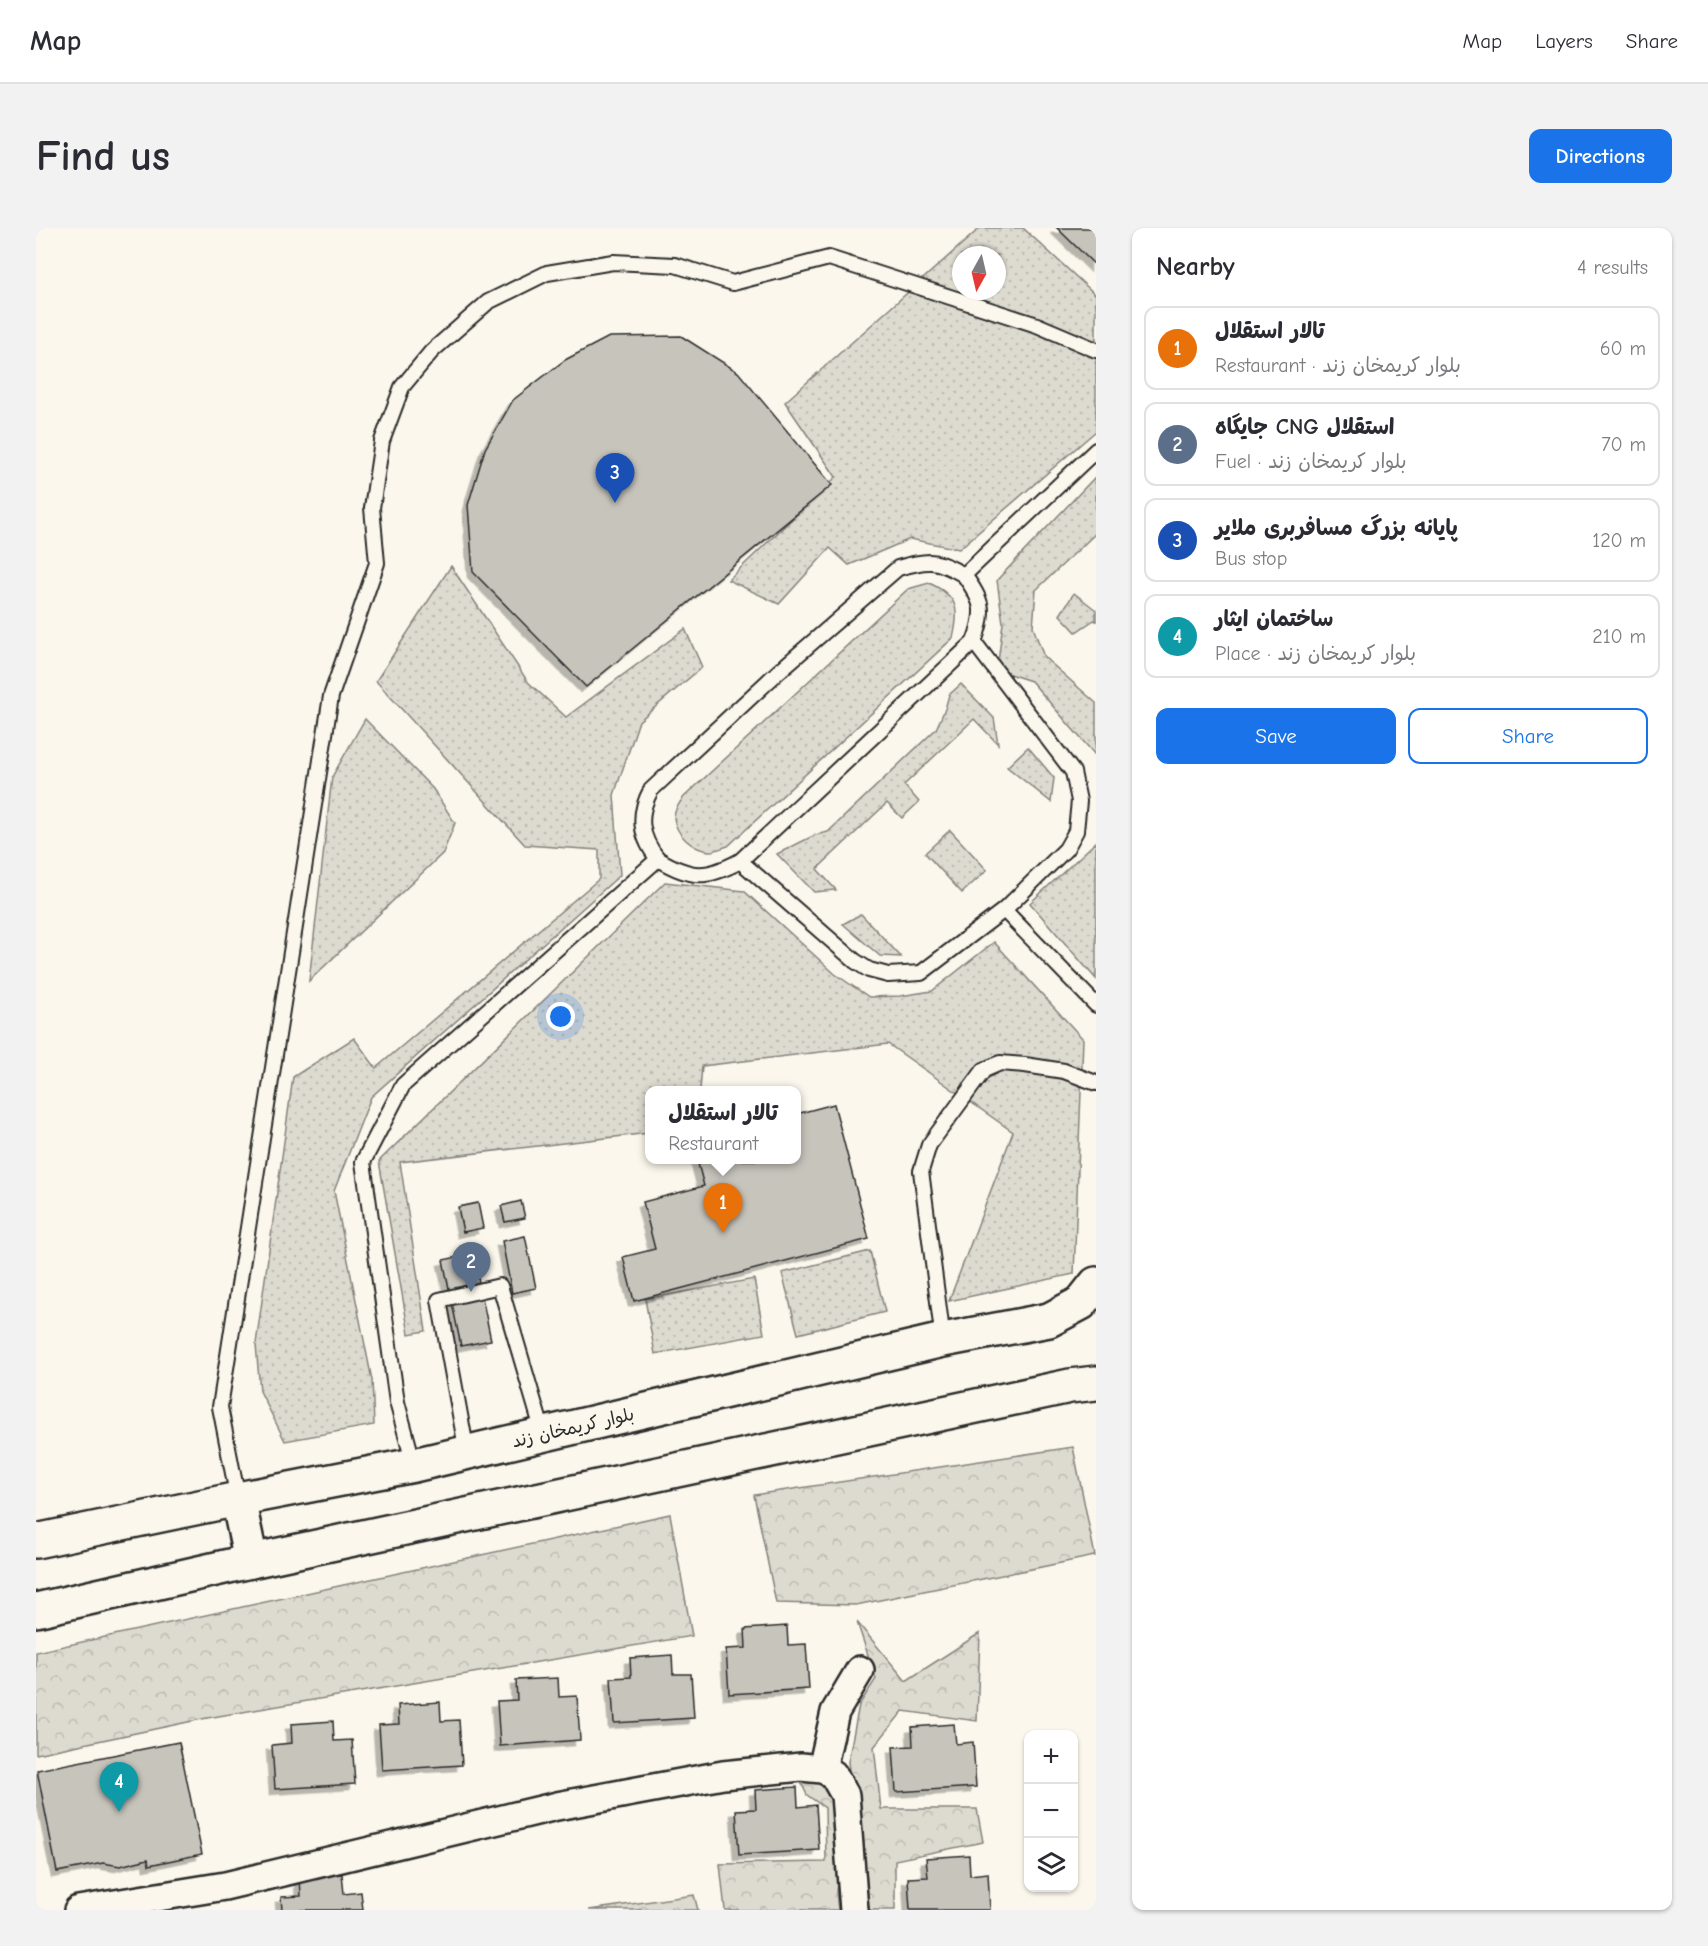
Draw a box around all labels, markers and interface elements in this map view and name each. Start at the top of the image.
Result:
text: Map [30,25,81,57]
text: Map [1463,29,1502,53]
text: Layers [1535,29,1593,53]
text: Share [1626,29,1678,53]
button: Directions [1529,129,1672,183]
text: Find us [36,132,170,181]
north arrow [952,246,1006,300]
text: Nearby [1156,252,1235,282]
text: 4 results [1577,256,1648,279]
text: تالار استقلال [1215,318,1325,344]
text: 1 [1174,337,1181,360]
text: 60 m [1600,337,1646,360]
text: Restaurant · بلوار کریمخان زند [1215,354,1461,377]
text: جایگاه CNG استقلال [1215,414,1395,440]
text: 2 [1173,433,1182,456]
text: 70 m [1601,433,1646,456]
text: Fuel · بلوار کریمخان زند [1215,450,1407,473]
pin: 3 [596,454,634,503]
text: پایانه بزرگ مسافربری ملایر [1215,515,1458,541]
text: 3 [1173,529,1182,552]
text: 120 m [1592,529,1646,552]
text: Bus stop [1215,547,1287,570]
text: ساختمان ایثار [1215,606,1333,632]
text: 4 [1173,625,1182,648]
text: 210 m [1592,625,1646,648]
text: Place · بلوار کریمخان زند [1215,642,1416,665]
button: Save [1156,708,1396,764]
button: Share [1408,708,1648,764]
your location [546,1002,575,1031]
popup [645,1086,801,1164]
text: تالار استقلال [668,1100,778,1126]
text: Restaurant [668,1132,759,1155]
pin: 1 [704,1184,742,1233]
pin: 2 [452,1242,490,1292]
street label: بلوار کریمخان زند [510,1404,636,1452]
map controls [1024,1730,1078,1892]
button: + [1024,1730,1078,1784]
pin: 4 [100,1762,139,1812]
button: − [1024,1784,1078,1838]
button: layers [1024,1838,1078,1892]

